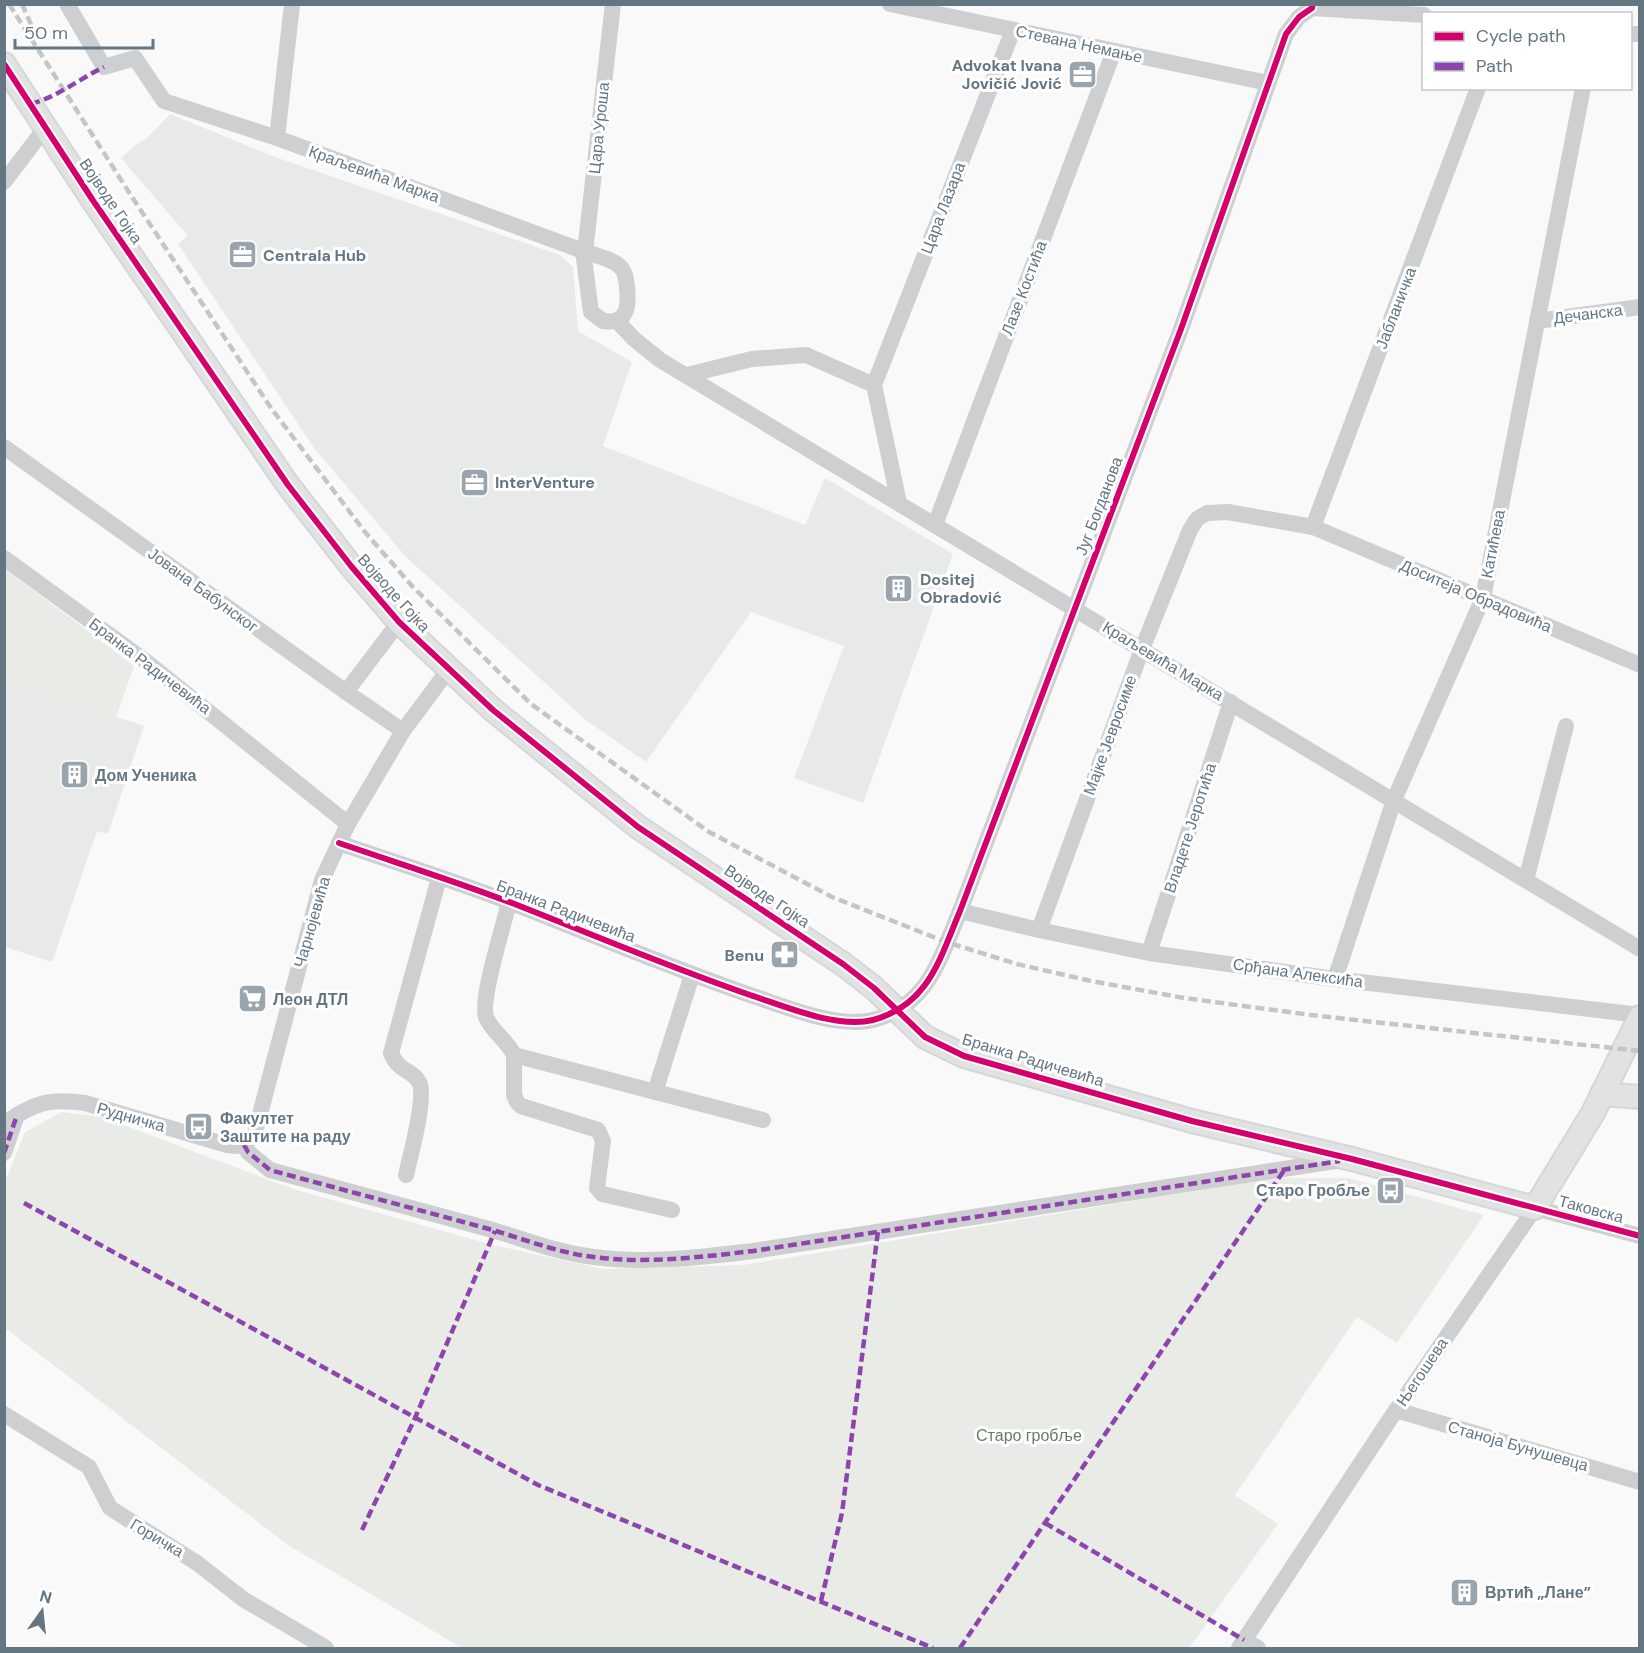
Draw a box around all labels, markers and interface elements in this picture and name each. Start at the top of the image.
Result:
scale bar [15,12,153,50]
legend [1422,12,1632,90]
street label: Стевана Немање [1014,20,1144,68]
text: 50 m [24,21,68,45]
text: Cycle path [1476,24,1566,48]
text: Path [1476,54,1513,78]
place label: Advokat Ivana Jovičić Jović [952,55,1062,94]
office icon: Advokat Ivana Jovičić Jović [1067,58,1099,90]
street label: Цара Уроша [584,81,614,175]
street label: Краљевића Марка [306,141,442,207]
street label: Војводе Гојка [75,154,147,248]
street label: Цара Лазара [916,159,970,257]
street label: Лазе Костића [996,238,1052,338]
office icon: Centrala Hub [226,239,258,271]
place label: Centrala Hub [263,245,366,266]
street label: Јабланичка [1371,264,1421,352]
street label: Дечанска [1552,299,1624,329]
street label: Југ Богданова [1071,454,1127,558]
office icon: InterVenture [458,466,490,498]
place label: InterVenture [495,472,595,493]
street label: Катићева [1476,508,1510,580]
street label: Јована Бабунског [144,543,262,637]
street label: Војводе Гојка [353,549,435,637]
street label: Доситеја Обрадовића [1397,555,1555,637]
place label: Dositej Obradović [920,569,1002,608]
building icon: Dositej Obradović [883,572,915,604]
street label: Бранка Радичевића [85,613,215,719]
street label: Краљевића Марка [1099,617,1227,705]
street label: Мајке Јевросиме [1079,672,1142,798]
building icon: Дом Ученика [58,759,90,791]
street label: Владете Јеротића [1159,760,1221,896]
place label: Дом Ученика [95,765,196,786]
street label: Војводе Гојка [720,860,814,932]
street label: Чарнојевића [289,874,335,970]
street label: Бранка Радичевића [493,875,639,947]
pharmacy icon: Benu [769,939,801,971]
place label: Benu [724,945,764,966]
street label: Срђана Алексића [1232,953,1364,993]
supermarket icon: Леон ДТЛ [236,983,268,1015]
place label: Леон ДТЛ [273,989,348,1010]
street label: Бранка Радичевића [959,1028,1107,1092]
street label: Рудничка [95,1097,168,1137]
place label: Факултет Заштите на раду [220,1108,351,1147]
bus stop icon: Факултет Заштите на раду [183,1111,215,1143]
bus stop icon: Старо Гробље [1375,1174,1407,1206]
place label: Старо Гробље [1256,1180,1370,1201]
street label: Таковска [1556,1190,1626,1228]
street label: Његошева [1391,1334,1453,1410]
street label: Станоја Бунушевца [1445,1416,1591,1476]
park label: Старо гробље [976,1425,1082,1446]
street label: Горичка [126,1514,188,1562]
building icon: Вртић „Лане” [1448,1576,1480,1608]
north arrow [12,1581,72,1641]
place label: Вртић „Лане” [1485,1582,1591,1603]
text: N [37,1585,54,1609]

